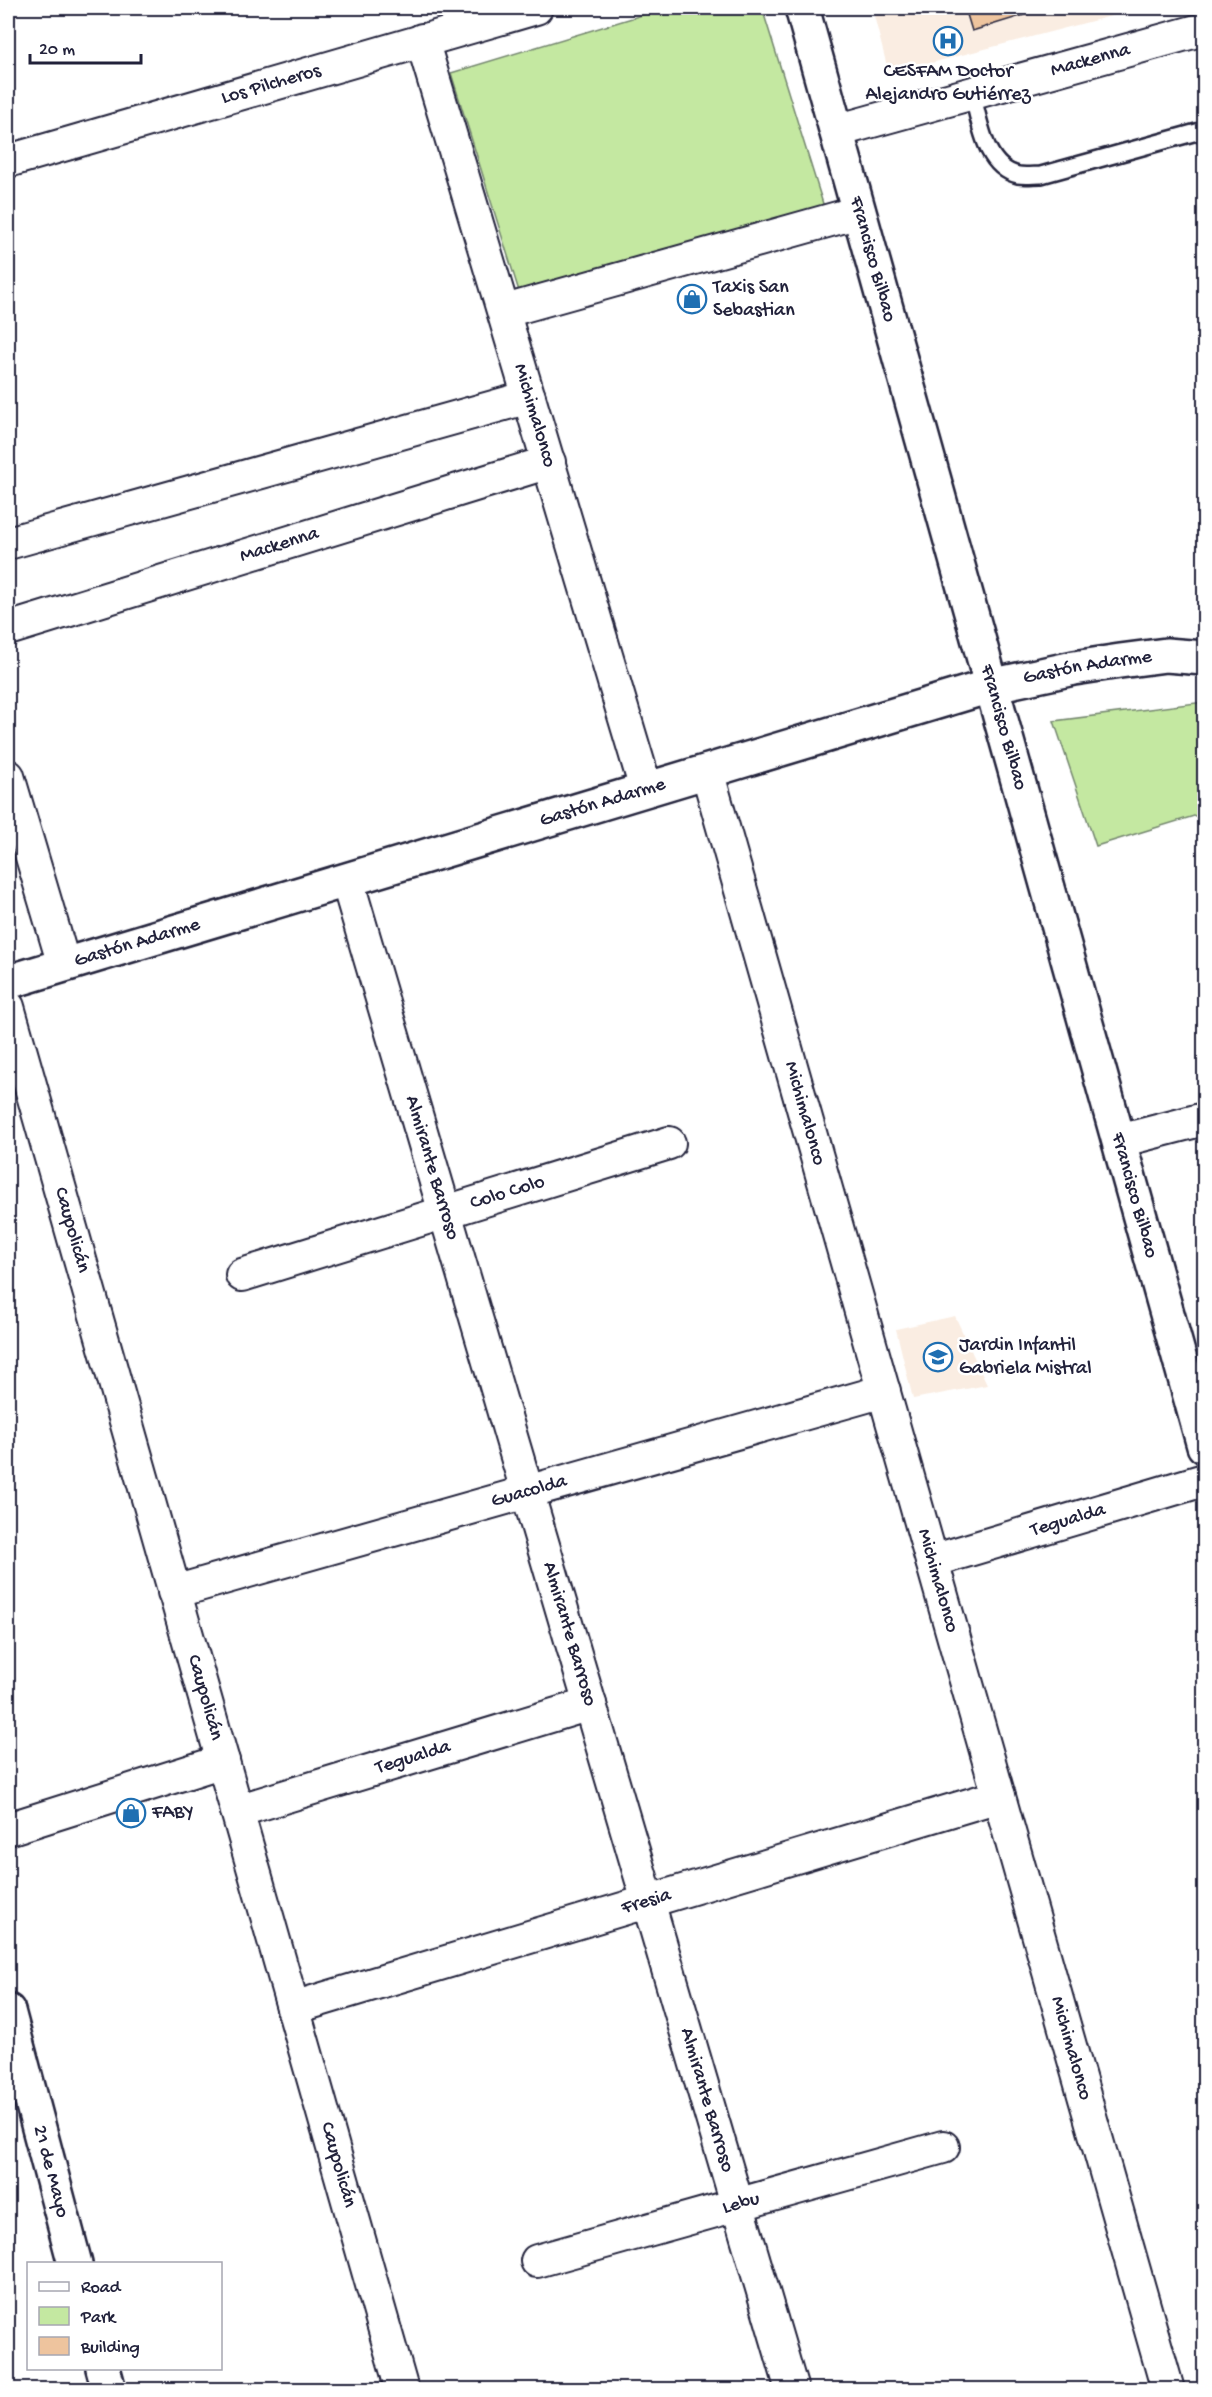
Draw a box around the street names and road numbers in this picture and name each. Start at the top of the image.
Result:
street label: Mackenna [1048,38,1133,82]
street label: Los Pilcheros [219,59,324,110]
street label: Francisco Bilbao [843,193,901,325]
street label: Michimalonco [508,361,561,470]
street label: Mackenna [237,522,322,568]
street label: Gastón Adarme [1021,645,1154,690]
street label: Francisco Bilbao [974,661,1032,793]
street label: Gastón Adarme [537,773,669,833]
street label: Gastón Adarme [72,913,204,973]
street label: Michimalonco [779,1059,830,1168]
street label: Almirante Barroso [400,1093,464,1243]
street label: Francisco Bilbao [1105,1129,1162,1261]
street label: Colo Colo [468,1171,548,1215]
street label: Caupolicán [48,1185,95,1276]
street label: Guacolda [489,1470,570,1513]
street label: Tegualda [1027,1498,1109,1543]
street label: Michimalonco [912,1526,963,1635]
street label: Almirante Barroso [537,1559,601,1709]
street label: Caupolicán [182,1652,228,1743]
street label: Tegualda [372,1735,454,1780]
street label: Fresia [618,1883,675,1920]
street label: Michimalonco [1045,1994,1096,2103]
street label: Almirante Barroso [674,2025,739,2175]
street label: Caupolicán [315,2120,361,2211]
street label: 21 de Mayo [27,2123,74,2220]
street label: Lebu [720,2187,763,2220]

